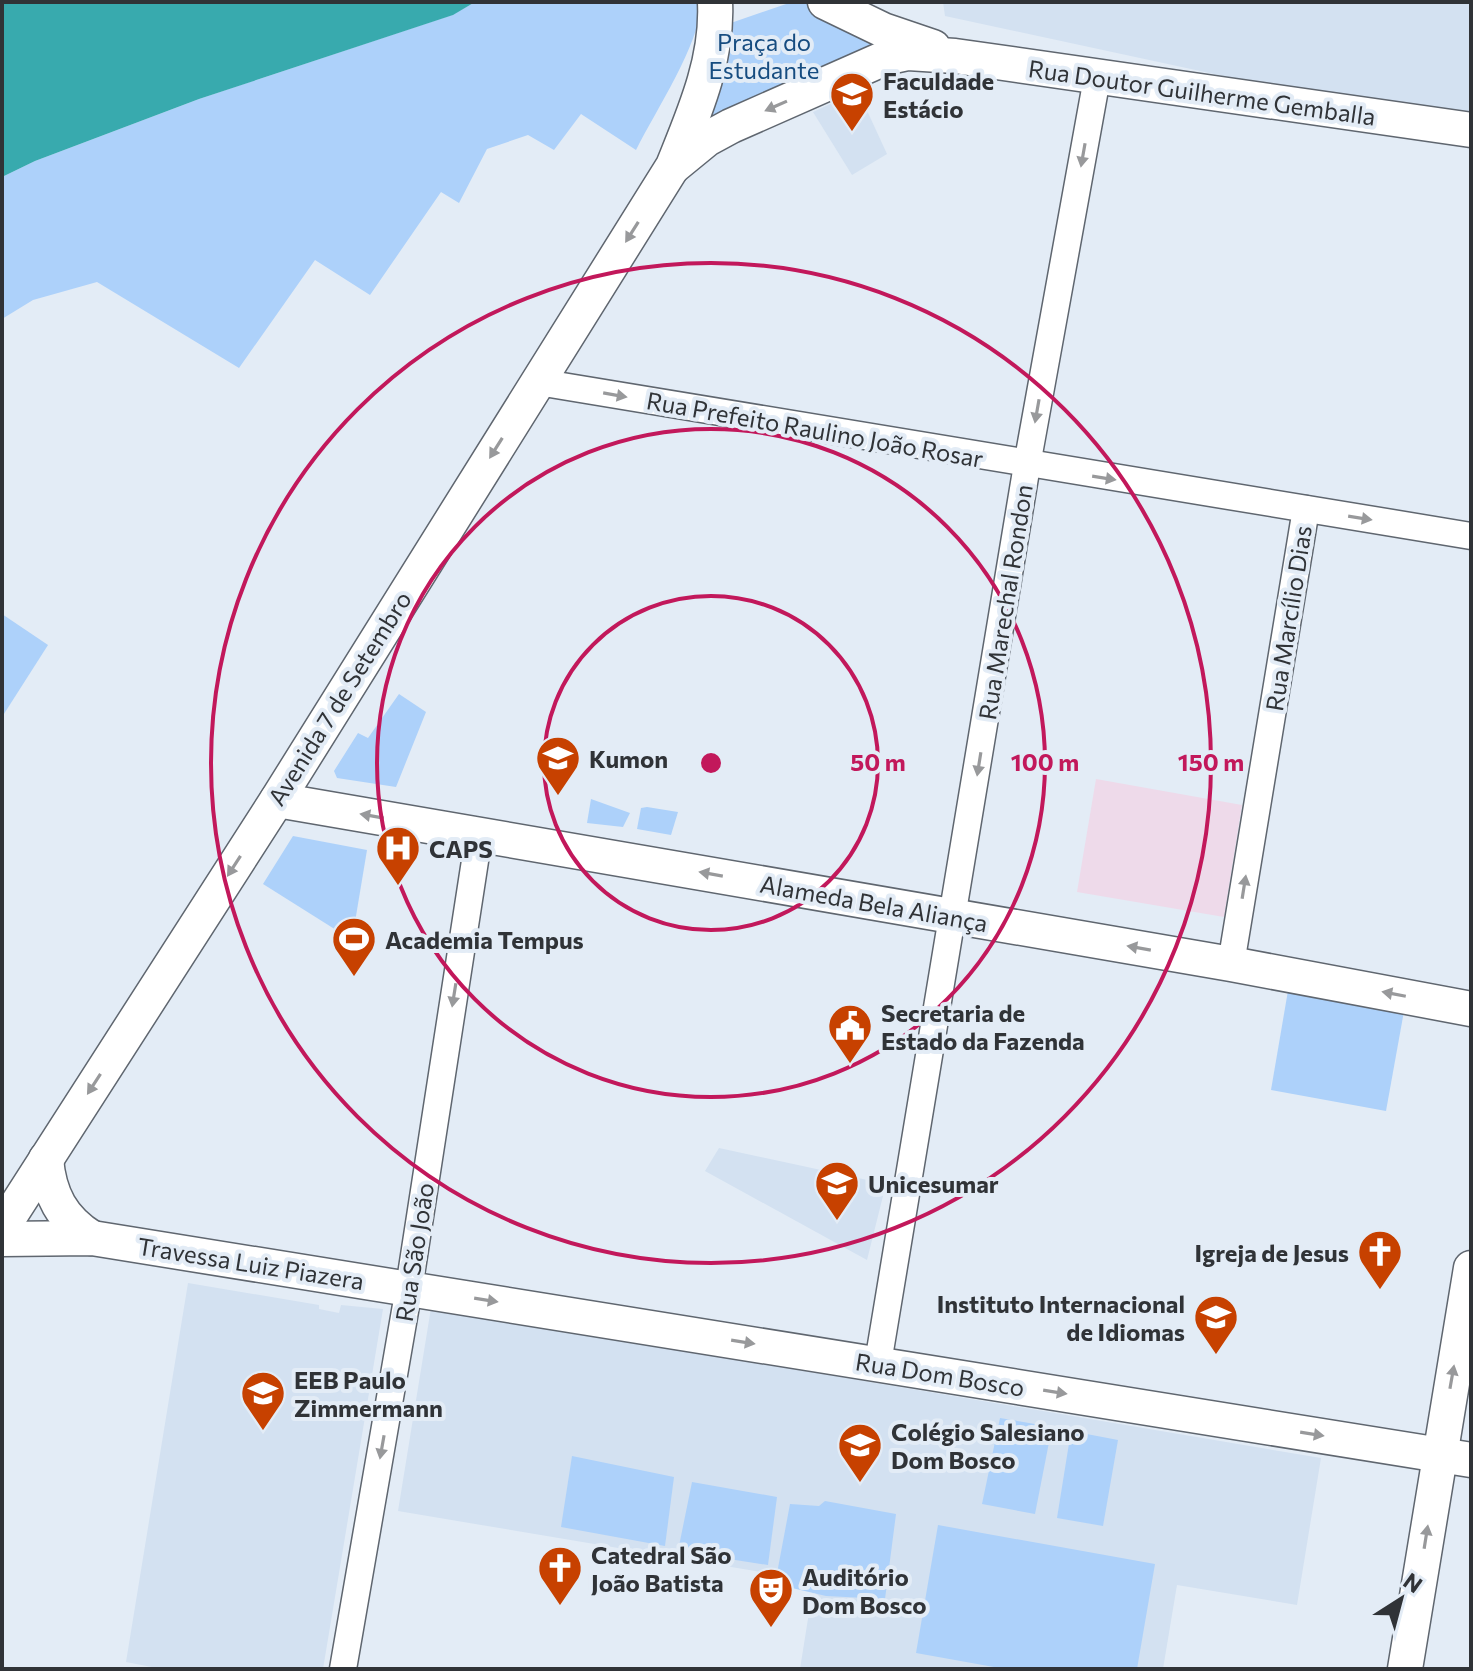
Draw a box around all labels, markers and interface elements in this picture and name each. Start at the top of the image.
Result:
park label: Praça do Estudante [709,27,819,84]
street label: Rua Doutor Guilherme Gemballa [1027,53,1377,131]
place label: Faculdade Estácio [883,66,994,123]
school or university icon: Faculdade Estácio [828,70,876,133]
one-way arrow [764,99,788,113]
one-way arrow [1077,143,1089,168]
one-way arrow [625,221,639,243]
street label: Rua Prefeito Raulino João Rosar [644,385,986,473]
one-way arrow [603,389,628,401]
one-way arrow [1030,398,1042,423]
one-way arrow [490,437,504,459]
one-way arrow [1091,472,1116,484]
street label: Rua Marechal Rondon [972,482,1038,722]
one-way arrow [1348,512,1373,525]
street label: Rua Marcílio Dias [1259,523,1317,713]
street label: Avenida 7 de Setembro [261,586,417,810]
school or university icon: Kumon [534,734,582,797]
place label: Kumon [589,744,668,773]
text: 50 m [850,747,906,776]
text: 100 m [1011,747,1079,776]
text: 150 m [1178,747,1244,776]
centre of rings [697,749,725,777]
one-way arrow [972,751,984,776]
one-way arrow [359,810,384,822]
hospital icon: CAPS [374,824,422,887]
place label: CAPS [429,834,493,863]
one-way arrow [227,855,242,876]
one-way arrow [699,868,724,880]
street label: Alameda Bela Aliança [758,869,990,937]
one-way arrow [1238,874,1251,899]
sports icon: Academia Tempus [330,915,378,978]
place label: Academia Tempus [385,925,584,954]
one-way arrow [1126,941,1151,953]
one-way arrow [447,983,460,1008]
one-way arrow [1382,988,1407,1000]
place label: Secretaria de Estado da Fazenda [881,998,1085,1055]
public building icon: Secretaria de Estado da Fazenda [826,1002,874,1065]
one-way arrow [87,1074,102,1095]
school or university icon: Unicesumar [813,1159,861,1222]
place label: Unicesumar [868,1169,999,1198]
street label: Rua São João [389,1181,439,1323]
church icon: Igreja de Jesus [1356,1228,1404,1291]
street label: Travessa Luiz Piazera [136,1231,366,1295]
place label: Igreja de Jesus [1195,1238,1349,1267]
place label: Instituto Internacional de Idiomas [937,1289,1185,1346]
school or university icon: Instituto Internacional de Idiomas [1192,1293,1240,1356]
one-way arrow [474,1294,499,1307]
one-way arrow [731,1336,756,1349]
street label: Rua Dom Bosco [853,1346,1027,1402]
place label: EEB Paulo Zimmermann [294,1365,443,1422]
one-way arrow [1447,1365,1459,1390]
school or university icon: EEB Paulo Zimmermann [239,1369,287,1432]
one-way arrow [1043,1386,1068,1399]
place label: Colégio Salesiano Dom Bosco [891,1417,1085,1474]
school or university icon: Colégio Salesiano Dom Bosco [836,1421,884,1484]
one-way arrow [1300,1428,1325,1441]
one-way arrow [375,1435,387,1460]
one-way arrow [1420,1524,1433,1549]
place label: Catedral São João Batista [591,1540,731,1597]
church icon: Catedral São João Batista [536,1544,584,1607]
north arrow [1361,1559,1441,1639]
place label: Auditório Dom Bosco [802,1562,927,1619]
theatre icon: Auditório Dom Bosco [747,1566,795,1629]
text: N [1398,1567,1428,1598]

